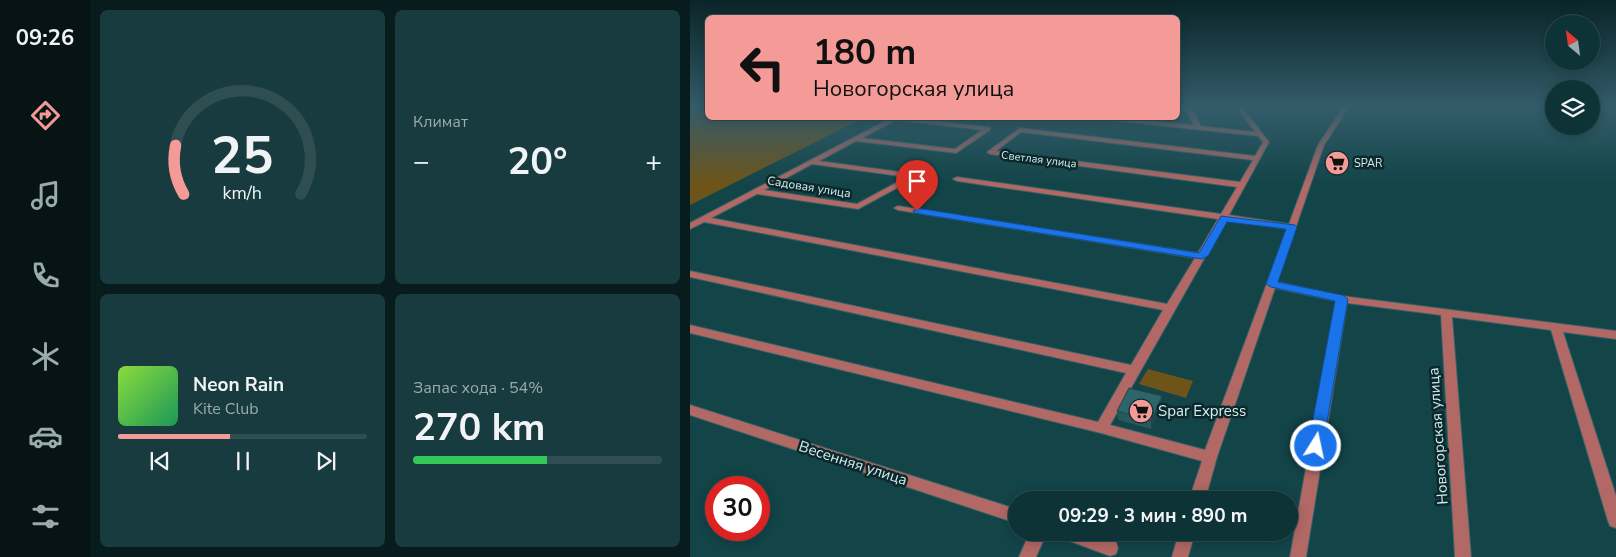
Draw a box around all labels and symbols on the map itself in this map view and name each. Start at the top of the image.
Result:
north arrow [1545,15,1600,70]
street label: Светлая улица [1000,147,1078,172]
supermarket icon: SPAR [1324,150,1350,176]
place label: SPAR [1354,156,1383,171]
pin [896,160,938,211]
street label: Садовая улица [766,172,852,202]
street label: Новогорская улица [1423,367,1453,505]
supermarket icon: Spar Express [1128,398,1154,424]
place label: Spar Express [1158,401,1246,421]
position arrow [1289,419,1341,471]
street label: Весенняя улица [796,436,910,490]
speed limit sign: 30 [705,476,770,541]

